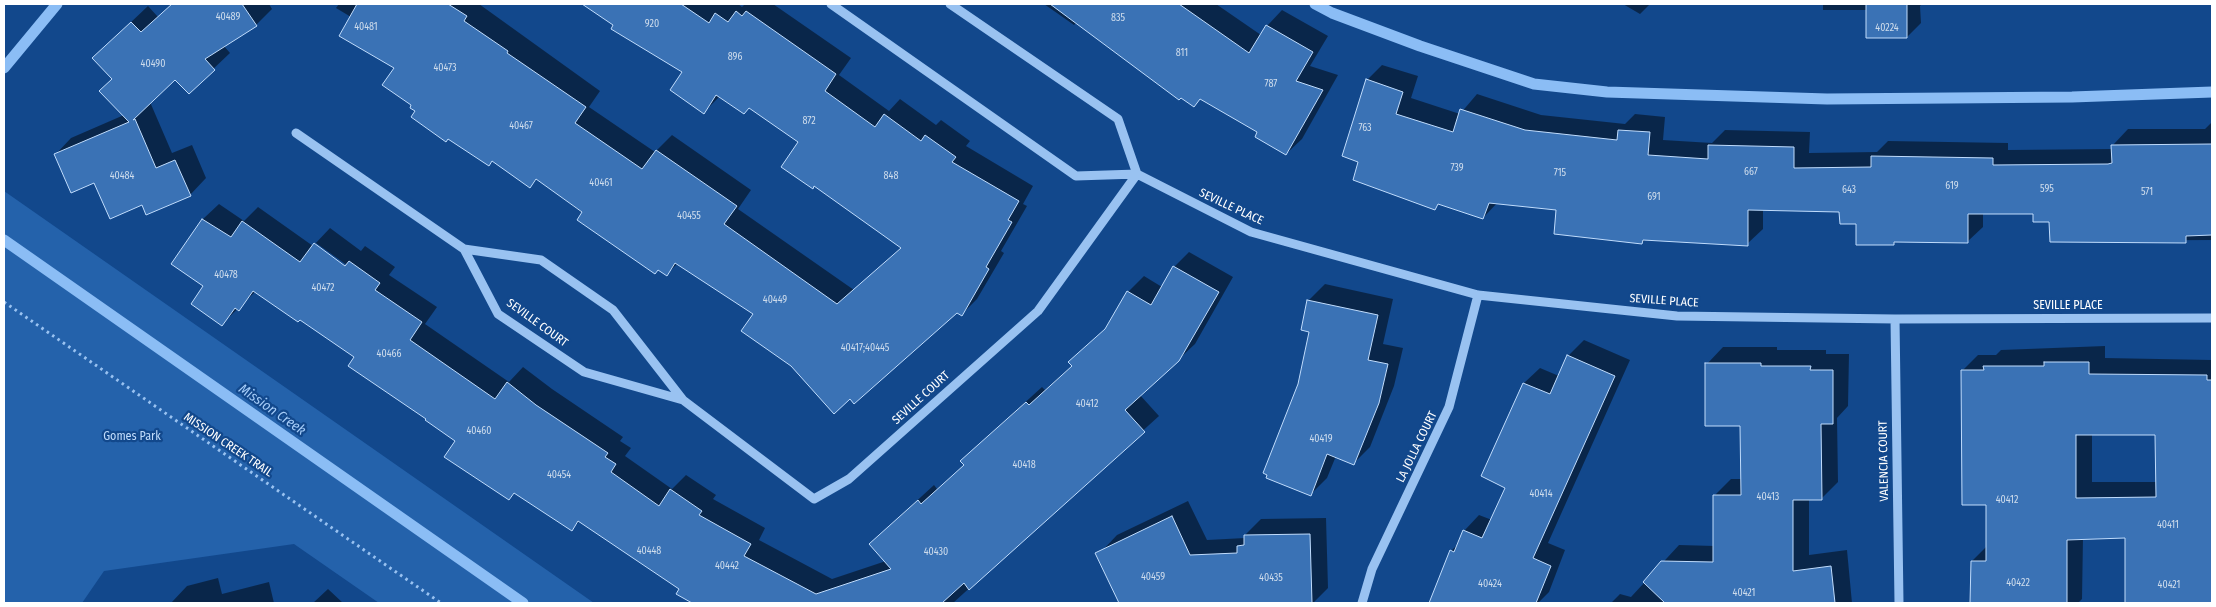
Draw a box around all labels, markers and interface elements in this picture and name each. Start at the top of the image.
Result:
house number: 40489 [216,11,240,23]
house number: 835 [1111,12,1125,24]
house number: 920 [645,18,659,30]
house number: 40481 [354,21,378,33]
house number: 40224 [1875,22,1899,34]
house number: 811 [1176,47,1188,59]
house number: 896 [728,51,742,63]
house number: 40490 [141,58,165,70]
house number: 40473 [433,62,457,74]
house number: 787 [1265,78,1277,90]
house number: 872 [802,115,816,127]
house number: 40467 [509,120,533,132]
house number: 763 [1358,122,1372,134]
house number: 739 [1450,162,1464,174]
house number: 667 [1744,166,1758,178]
house number: 715 [1554,167,1566,179]
house number: 40484 [110,170,134,182]
house number: 848 [884,170,898,182]
house number: 40461 [589,177,613,189]
house number: 619 [1945,180,1959,192]
house number: 595 [2040,183,2054,195]
house number: 643 [1842,184,1856,196]
street label: SEVILLE PLACE [1196,186,1266,228]
house number: 571 [2141,186,2153,198]
house number: 691 [1647,191,1661,203]
house number: 40455 [677,210,701,222]
house number: 40478 [214,269,238,281]
house number: 40472 [311,282,335,294]
street label: SEVILLE PLACE [1629,291,1699,311]
house number: 40449 [763,294,787,306]
street label: SEVILLE COURT [504,296,570,350]
street label: SEVILLE PLACE [2033,299,2103,313]
house number: 40417;40445 [841,342,889,354]
house number: 40466 [377,348,401,360]
street label: SEVILLE COURT [889,368,953,428]
water label: Mission Creek [235,381,309,439]
house number: 40412 [1076,398,1098,410]
street label: LA JOLLA COURT [1394,409,1440,485]
street label: MISSION CREEK TRAIL [181,410,275,480]
street label: VALENCIA COURT [1876,420,1892,502]
house number: 40460 [466,425,492,437]
park label: Gomes Park [103,430,161,444]
house number: 40419 [1309,433,1333,445]
house number: 40418 [1012,459,1036,471]
house number: 40454 [547,469,571,481]
house number: 40414 [1529,488,1553,500]
house number: 40413 [1757,491,1779,503]
house number: 40412 [1996,494,2018,506]
house number: 40411 [2157,519,2179,531]
house number: 40448 [637,545,661,557]
house number: 40430 [924,546,948,558]
house number: 40442 [715,560,739,572]
house number: 40459 [1141,571,1165,583]
house number: 40435 [1259,572,1283,584]
house number: 40422 [2006,577,2030,589]
house number: 40424 [1478,578,1502,590]
house number: 40421 [2158,579,2180,591]
house number: 40421 [1733,587,1755,599]

